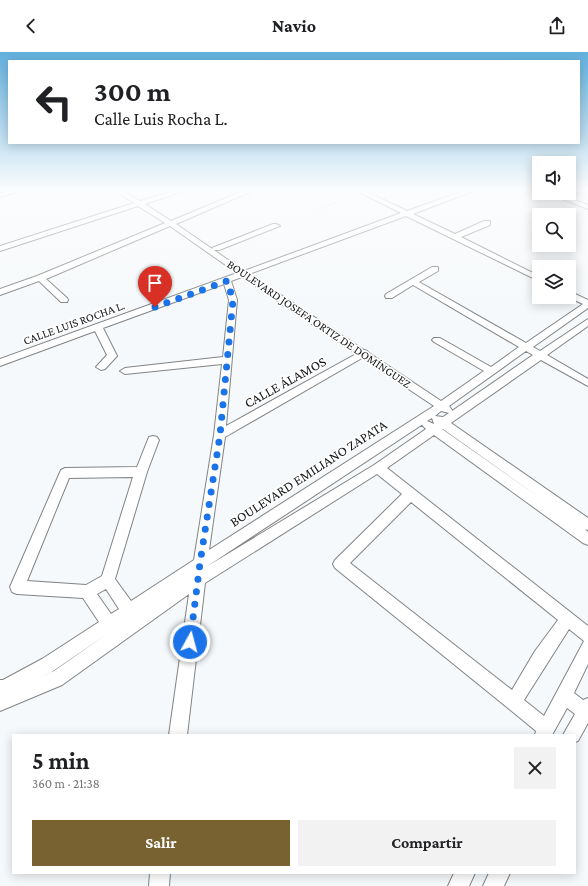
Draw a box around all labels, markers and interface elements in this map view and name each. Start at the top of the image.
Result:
icon: back [20,15,42,37]
icon: share [546,15,568,37]
text: Navio [272,16,316,36]
icon: left [28,76,80,128]
text: 300 m [94,76,171,107]
text: Calle Luis Rocha L. [94,109,228,129]
map controls [532,156,576,304]
button: sound [532,156,576,200]
button: search [532,208,576,252]
street label: BOULEVARD JOSEFA ORTIZ DE DOMÍNGUEZ [224,257,414,391]
button: layers [532,260,576,304]
pin [138,266,172,307]
icon: arrive [144,272,166,294]
street label: CALLE LUIS ROCHA L. [21,298,127,348]
street label: CALLE ÁLAMOS [241,353,329,411]
street label: BOULEVARD EMILIANO ZAPATA [227,416,389,530]
position arrow [169,621,211,663]
text: 5 min [32,747,89,774]
button: close [514,747,556,789]
text: 360 m · 21:38 [32,776,100,791]
button: Salir [32,820,290,866]
button: Compartir [298,820,556,866]

